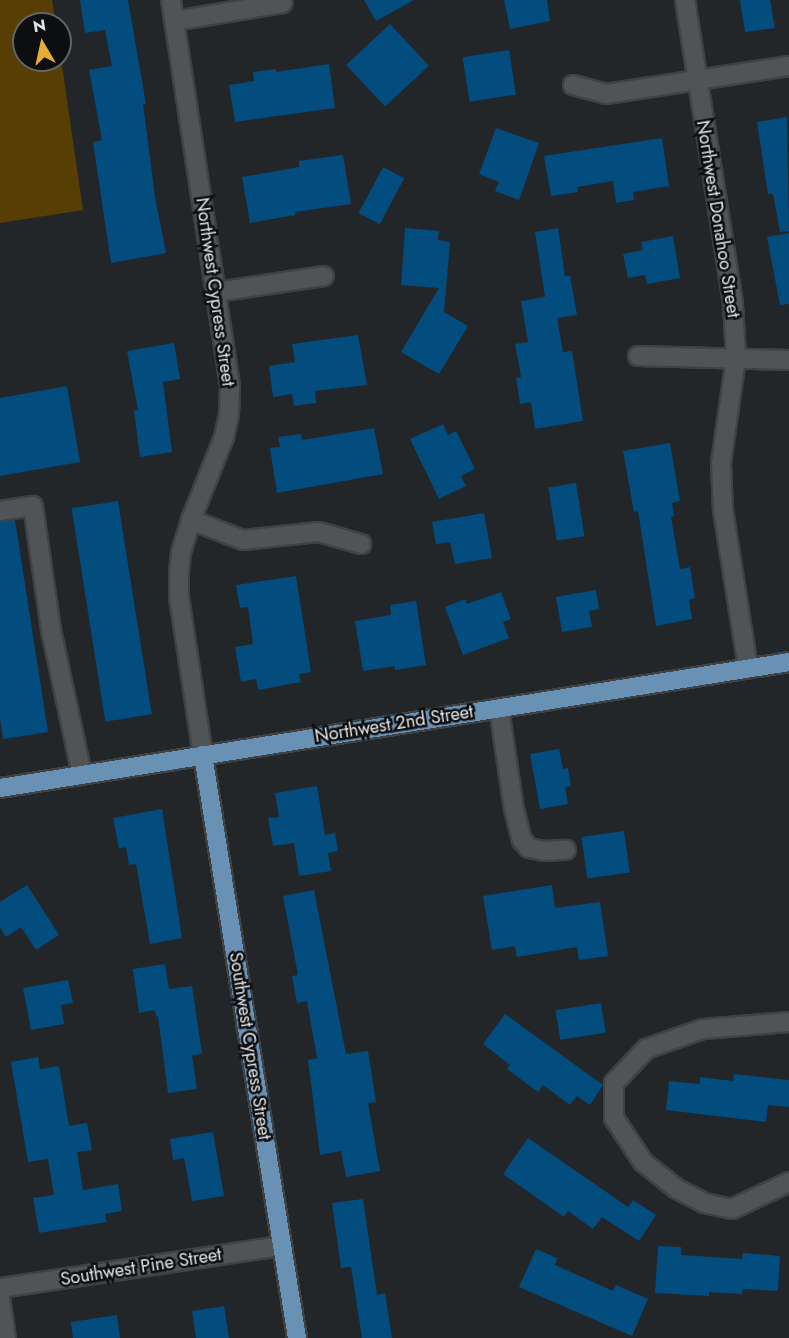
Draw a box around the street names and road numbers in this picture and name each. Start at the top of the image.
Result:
street label: Northwest Donahoo Street [692,119,744,319]
street label: Northwest Cypress Street [191,196,239,388]
street label: Northwest 2nd Street [313,701,475,747]
street label: Southwest Cypress Street [225,951,275,1141]
street label: Southwest Pine Street [59,1244,223,1290]

